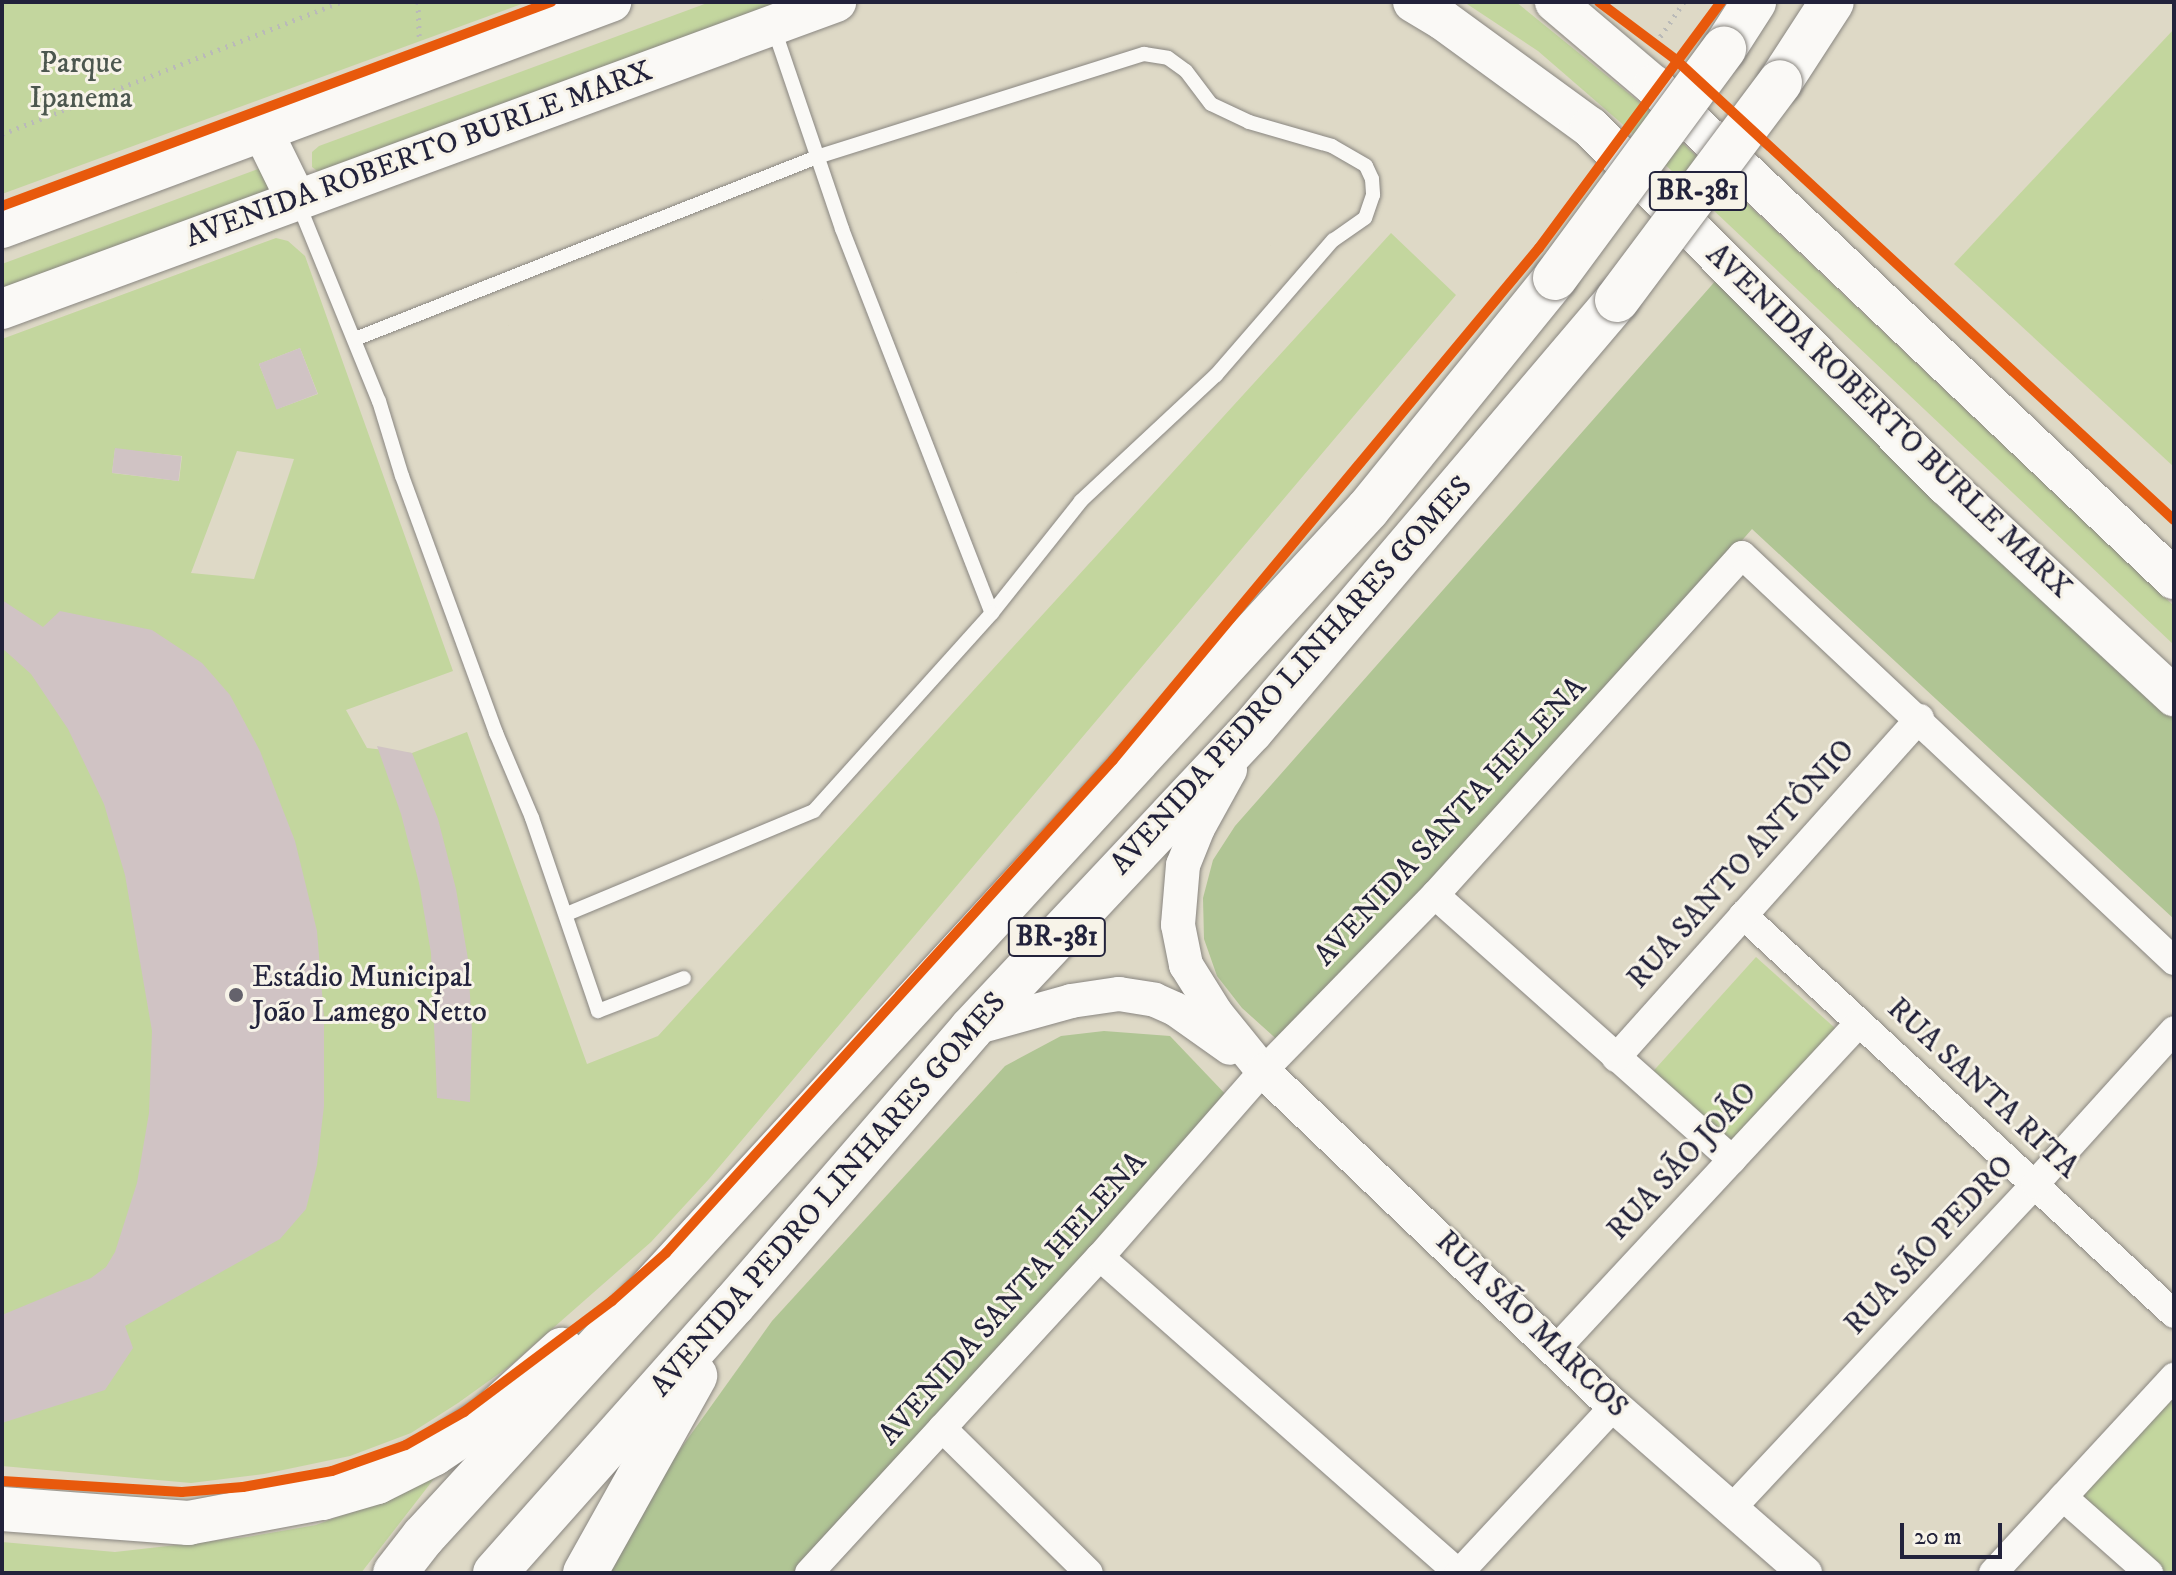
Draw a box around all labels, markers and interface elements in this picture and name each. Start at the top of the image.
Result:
park label: Parque Ipanema [29,46,133,116]
street label: AVENIDA ROBERTO BURLE MARX [181,54,657,256]
road number: BR-381 [1648,167,1748,215]
street label: AVENIDA ROBERTO BURLE MARX [1698,238,2078,606]
street label: AVENIDA PEDRO LINHARES GOMES [1103,469,1481,883]
street label: AVENIDA SANTA HELENA [1307,670,1595,974]
street label: RUA SANTO ANTÔNIO [1621,733,1863,997]
road number: BR-381 [1007,913,1107,961]
place label: Estádio Municipal João Lamego Netto [252,960,487,1030]
marker: Estádio Municipal João Lamego Netto [227,986,245,1004]
street label: AVENIDA PEDRO LINHARES GOMES [644,986,1014,1404]
street label: RUA SANTA RITA [1879,991,2085,1187]
street label: RUA SÃO JOÃO [1601,1076,1765,1248]
street label: AVENIDA SANTA HELENA [872,1145,1154,1453]
street label: RUA SÃO PEDRO [1838,1149,2022,1343]
street label: RUA SÃO MARCOS [1428,1224,1634,1426]
scale bar [1904,1507,2006,1557]
text: 20 m [1914,1522,1962,1552]

